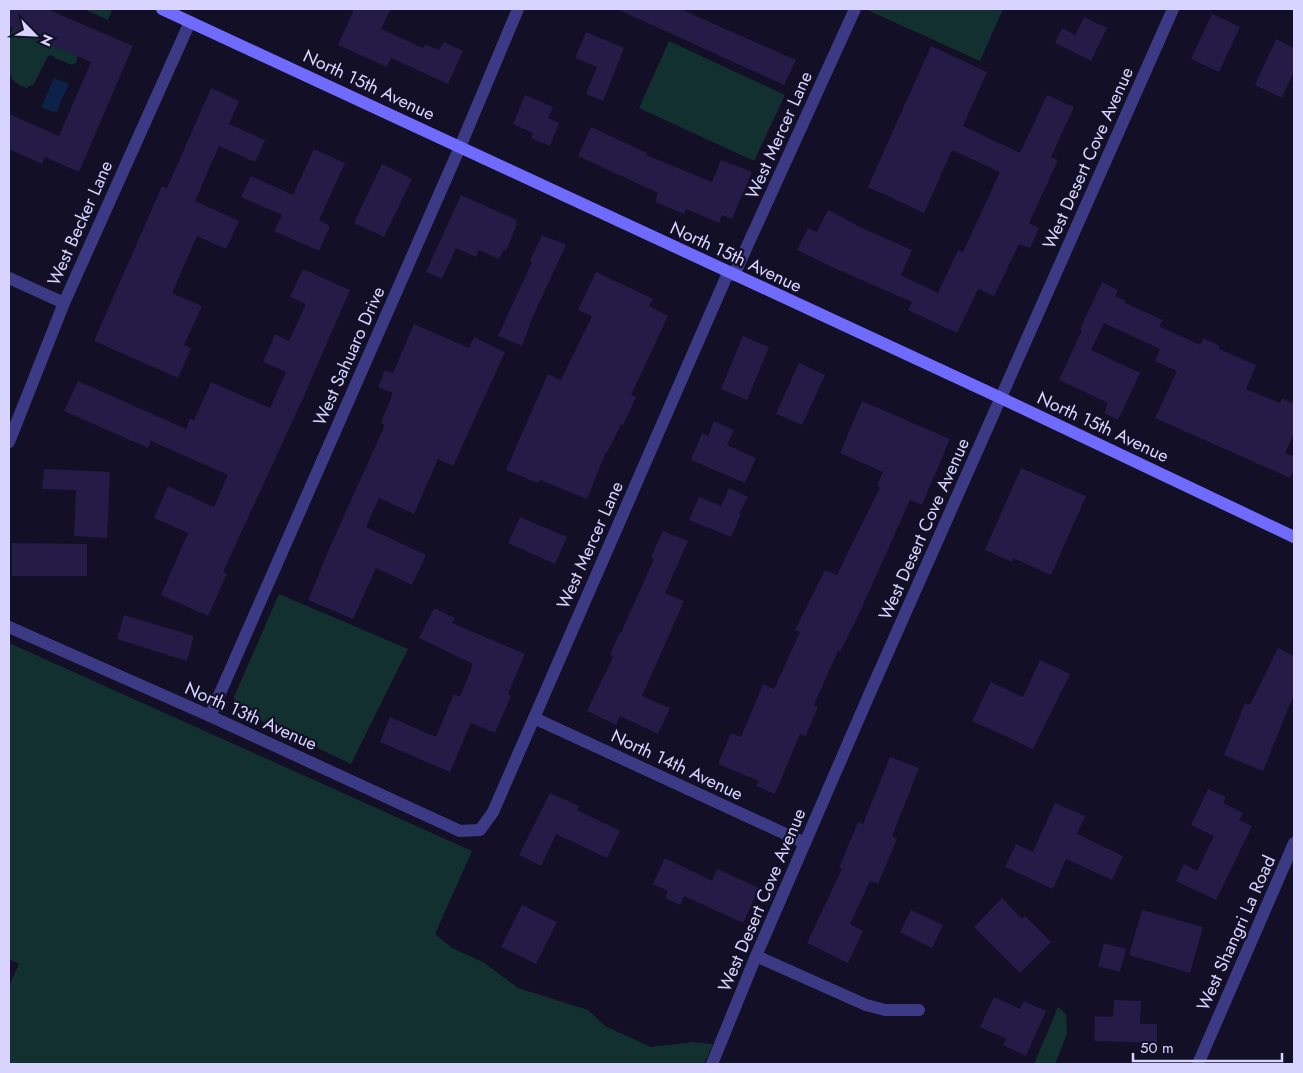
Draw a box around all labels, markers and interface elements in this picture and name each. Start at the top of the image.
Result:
north arrow [10,10,60,60]
text: N [35,31,58,49]
street label: North 15th Avenue [299,43,439,127]
street label: West Desert Cove Avenue [1036,63,1140,253]
street label: West Mercer Lane [739,67,819,203]
street label: West Becker Lane [41,156,119,290]
street label: North 15th Avenue [666,215,806,299]
street label: West Sahuaro Drive [307,282,391,430]
street label: North 15th Avenue [1033,385,1173,469]
street label: West Desert Cove Avenue [872,434,976,624]
street label: West Mercer Lane [550,477,630,613]
street label: North 13th Avenue [181,675,321,757]
street label: North 14th Avenue [607,723,747,807]
street label: West Desert Cove Avenue [712,804,812,996]
street label: West Shangri La Road [1190,851,1282,1015]
scale bar [1133,1030,1282,1062]
text: 50 m [1140,1037,1174,1059]

